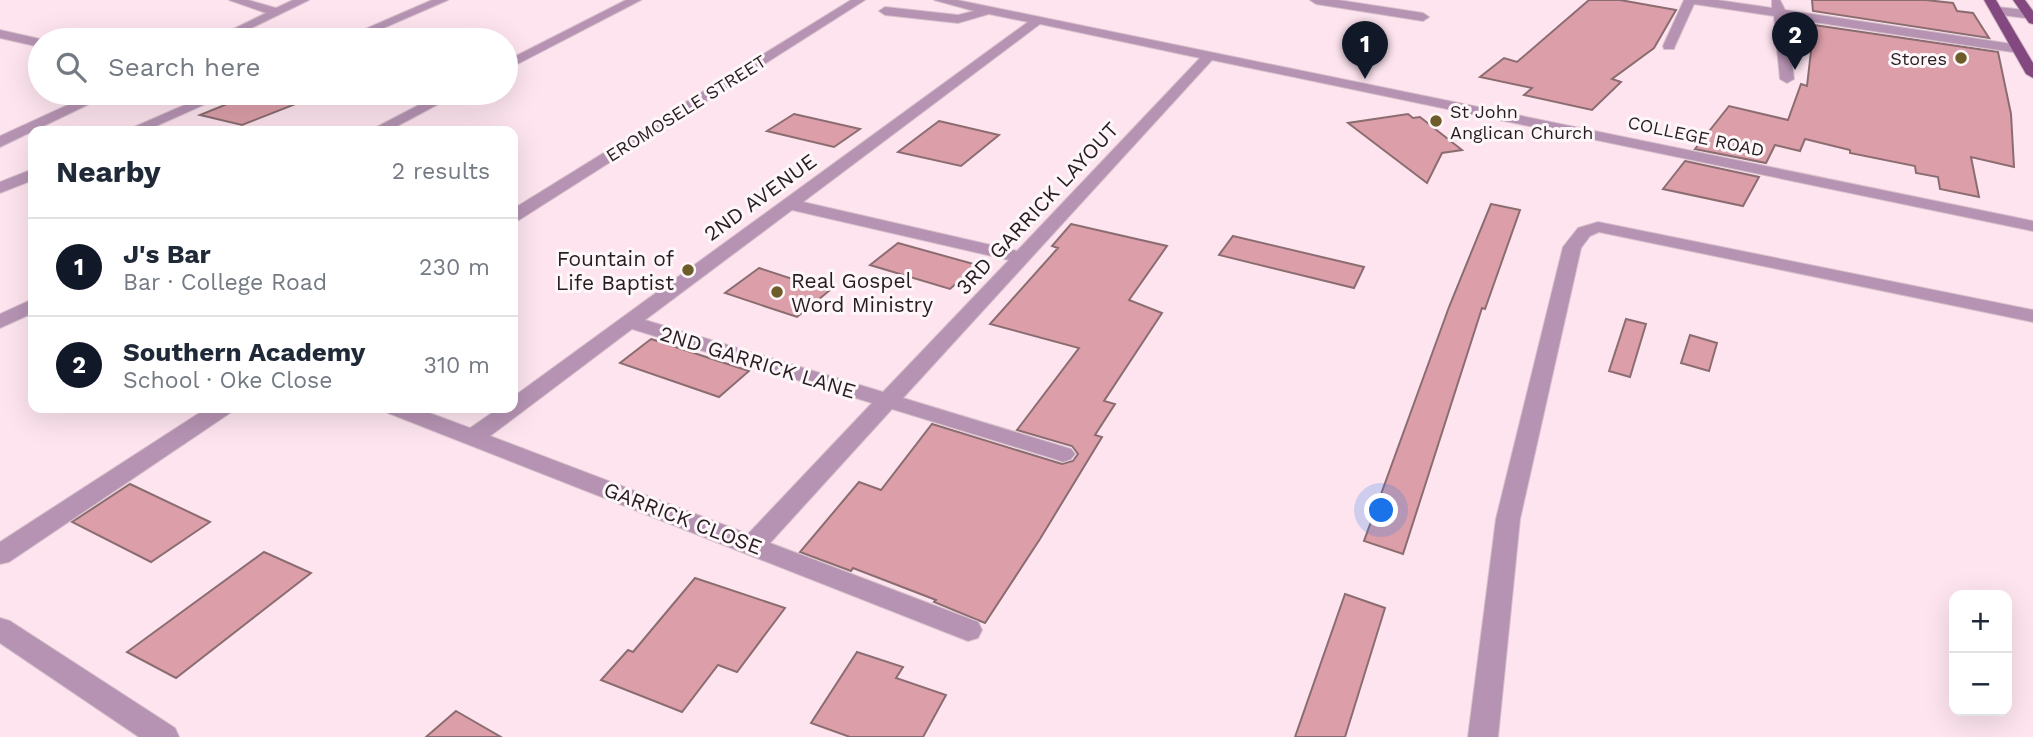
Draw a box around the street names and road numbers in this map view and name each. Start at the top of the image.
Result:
street label: EROMOSELE STREET [602,50,770,166]
street label: COLLEGE ROAD [1626,111,1766,161]
street label: 3RD GARRICK LAYOUT [951,116,1124,299]
street label: 2ND AVENUE [699,148,821,246]
street label: 2ND GARRICK LANE [657,320,859,404]
street label: GARRICK CLOSE [600,476,766,560]

